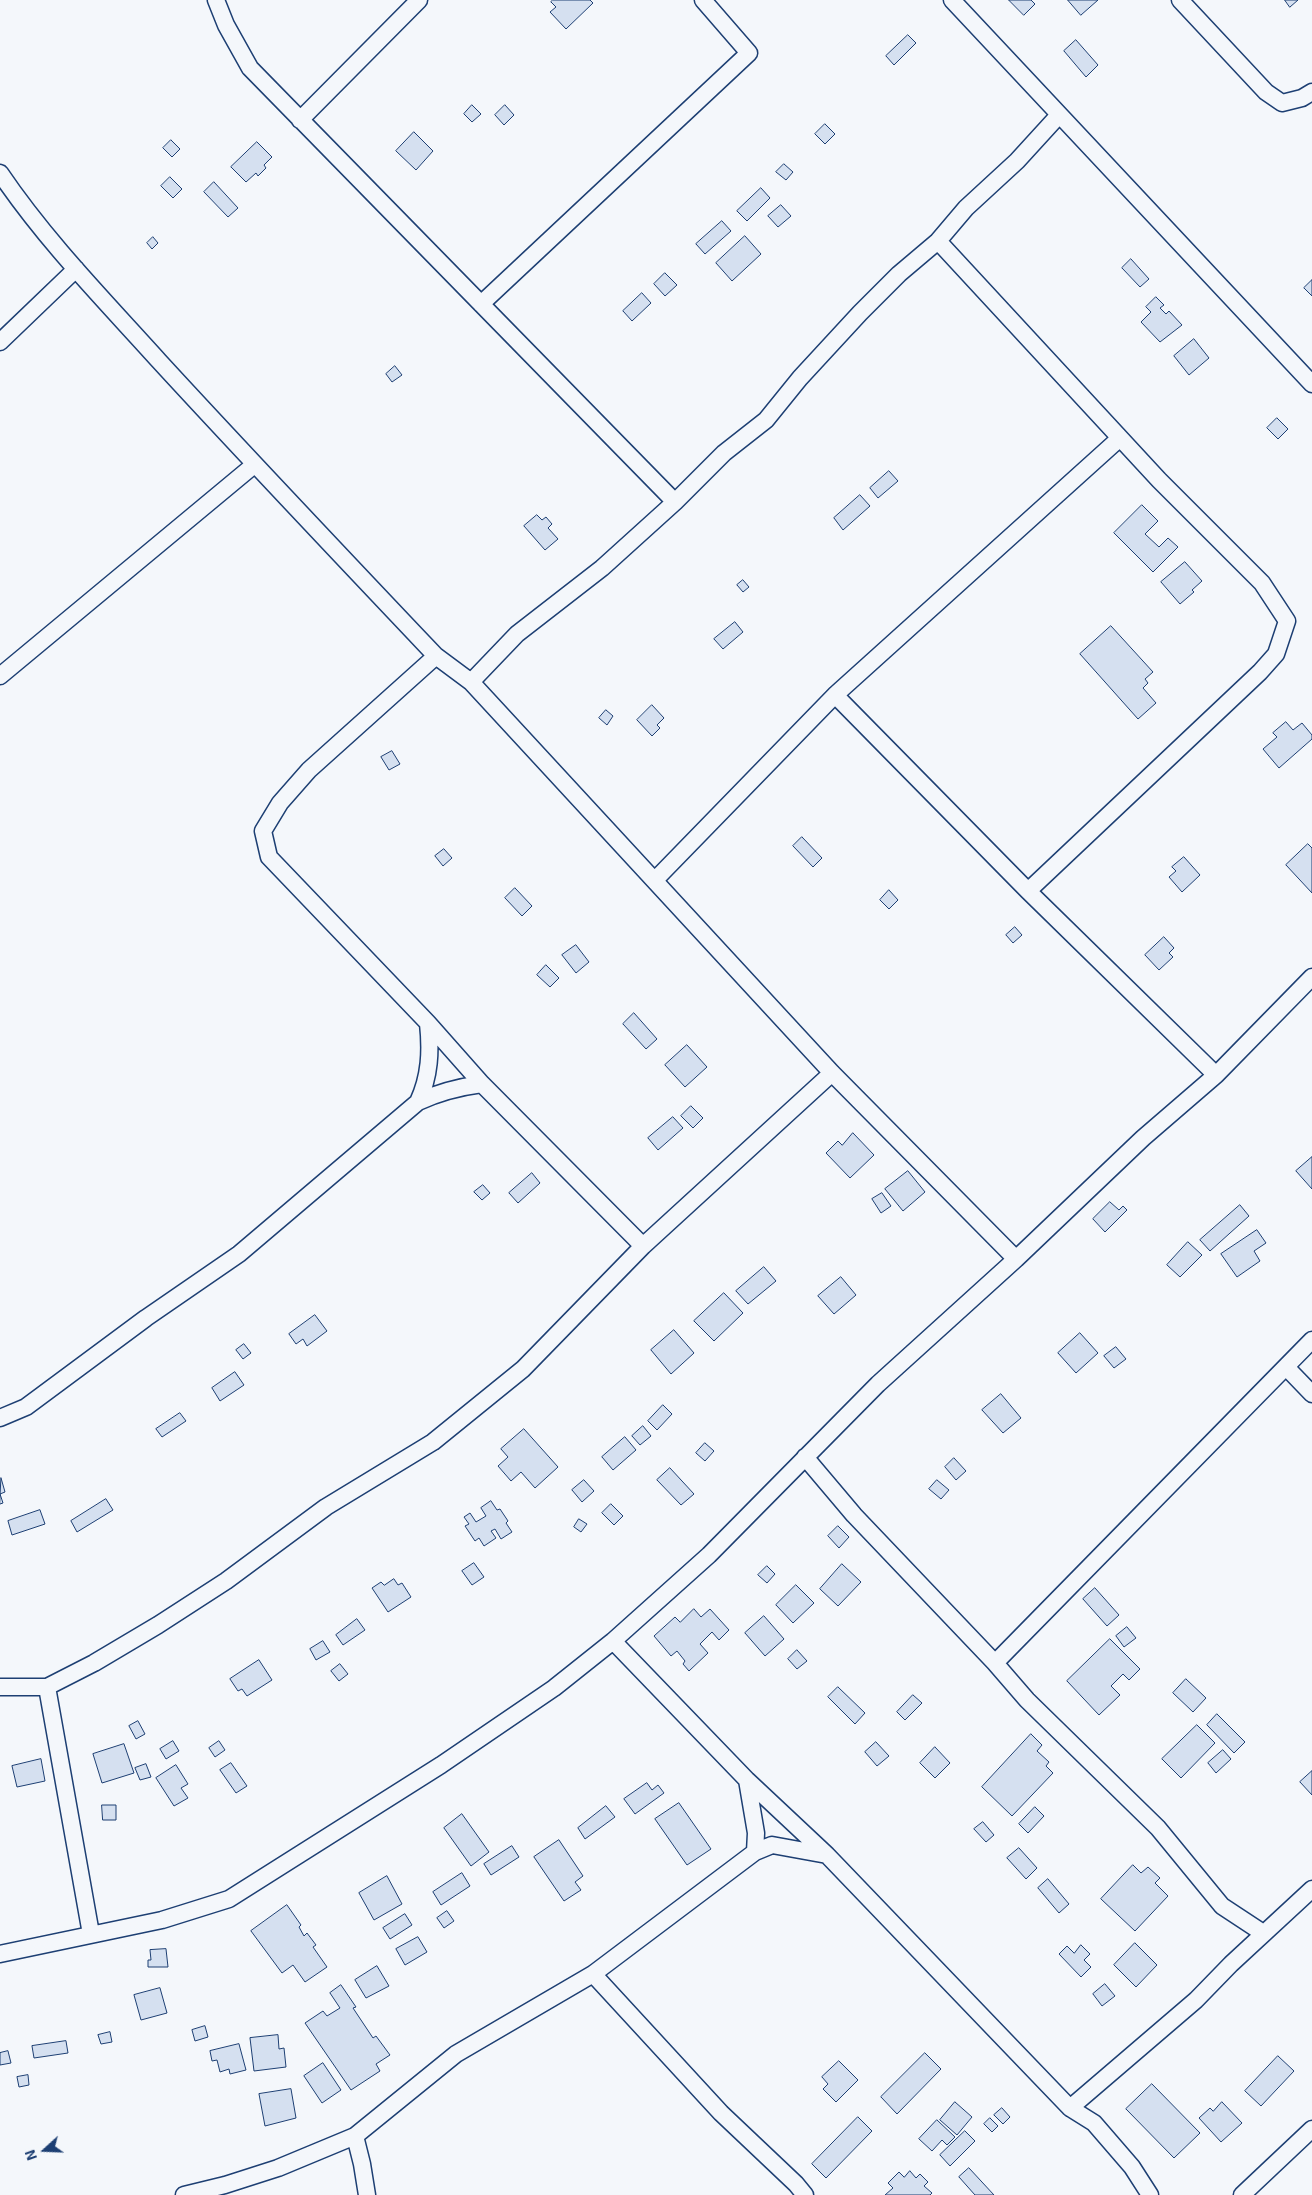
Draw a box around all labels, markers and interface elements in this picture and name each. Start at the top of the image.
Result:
north arrow [20,2125,70,2175]
text: N [21,2148,40,2163]

